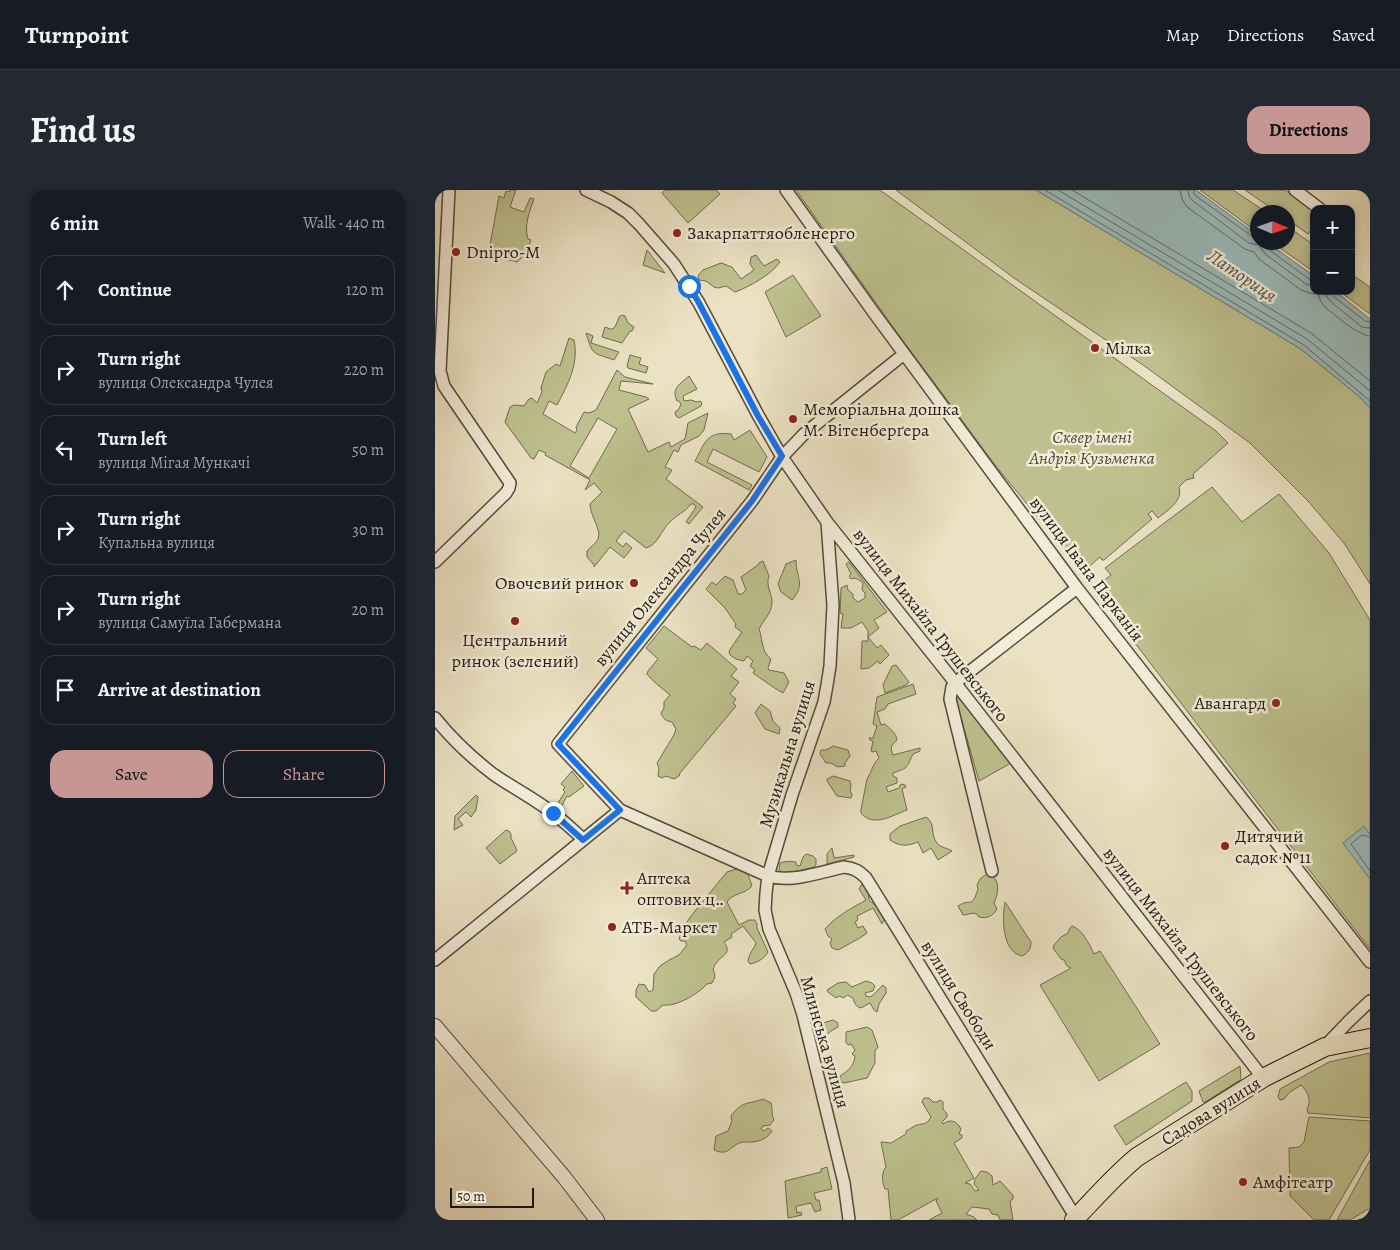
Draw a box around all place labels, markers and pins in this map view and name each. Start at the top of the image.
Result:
place label: Закарпаттяобленерго [687,221,855,245]
marker: Закарпаттяобленерго [671,227,683,239]
place label: Dnipro-M [466,240,540,264]
marker: Dnipro-M [450,246,462,258]
place label: Мілка [1105,336,1152,360]
marker: Мілка [1089,342,1101,354]
place label: Меморіальна дошка М. Вітенберґера [803,397,960,442]
marker: Меморіальна дошка М. Вітенберґера [787,413,799,425]
place label: Овочевий ринок [495,571,624,595]
marker: Овочевий ринок [628,577,640,589]
marker: Центральний ринок (зелений) [509,615,521,627]
place label: Центральний ринок (зелений) [451,628,579,673]
place label: Авангард [1193,691,1266,715]
marker: Авангард [1270,697,1282,709]
place label: Дитячий садок №11 [1235,824,1311,869]
marker: Дитячий садок №11 [1219,840,1231,852]
place label: Аптека оптових ц‥ [636,866,723,911]
marker: Аптека оптових ц‥ [621,882,633,894]
place label: АТБ-Маркет [621,915,717,939]
marker: АТБ-Маркет [606,921,618,933]
place label: Амфітеатр [1252,1170,1333,1194]
marker: Амфітеатр [1237,1176,1249,1188]

